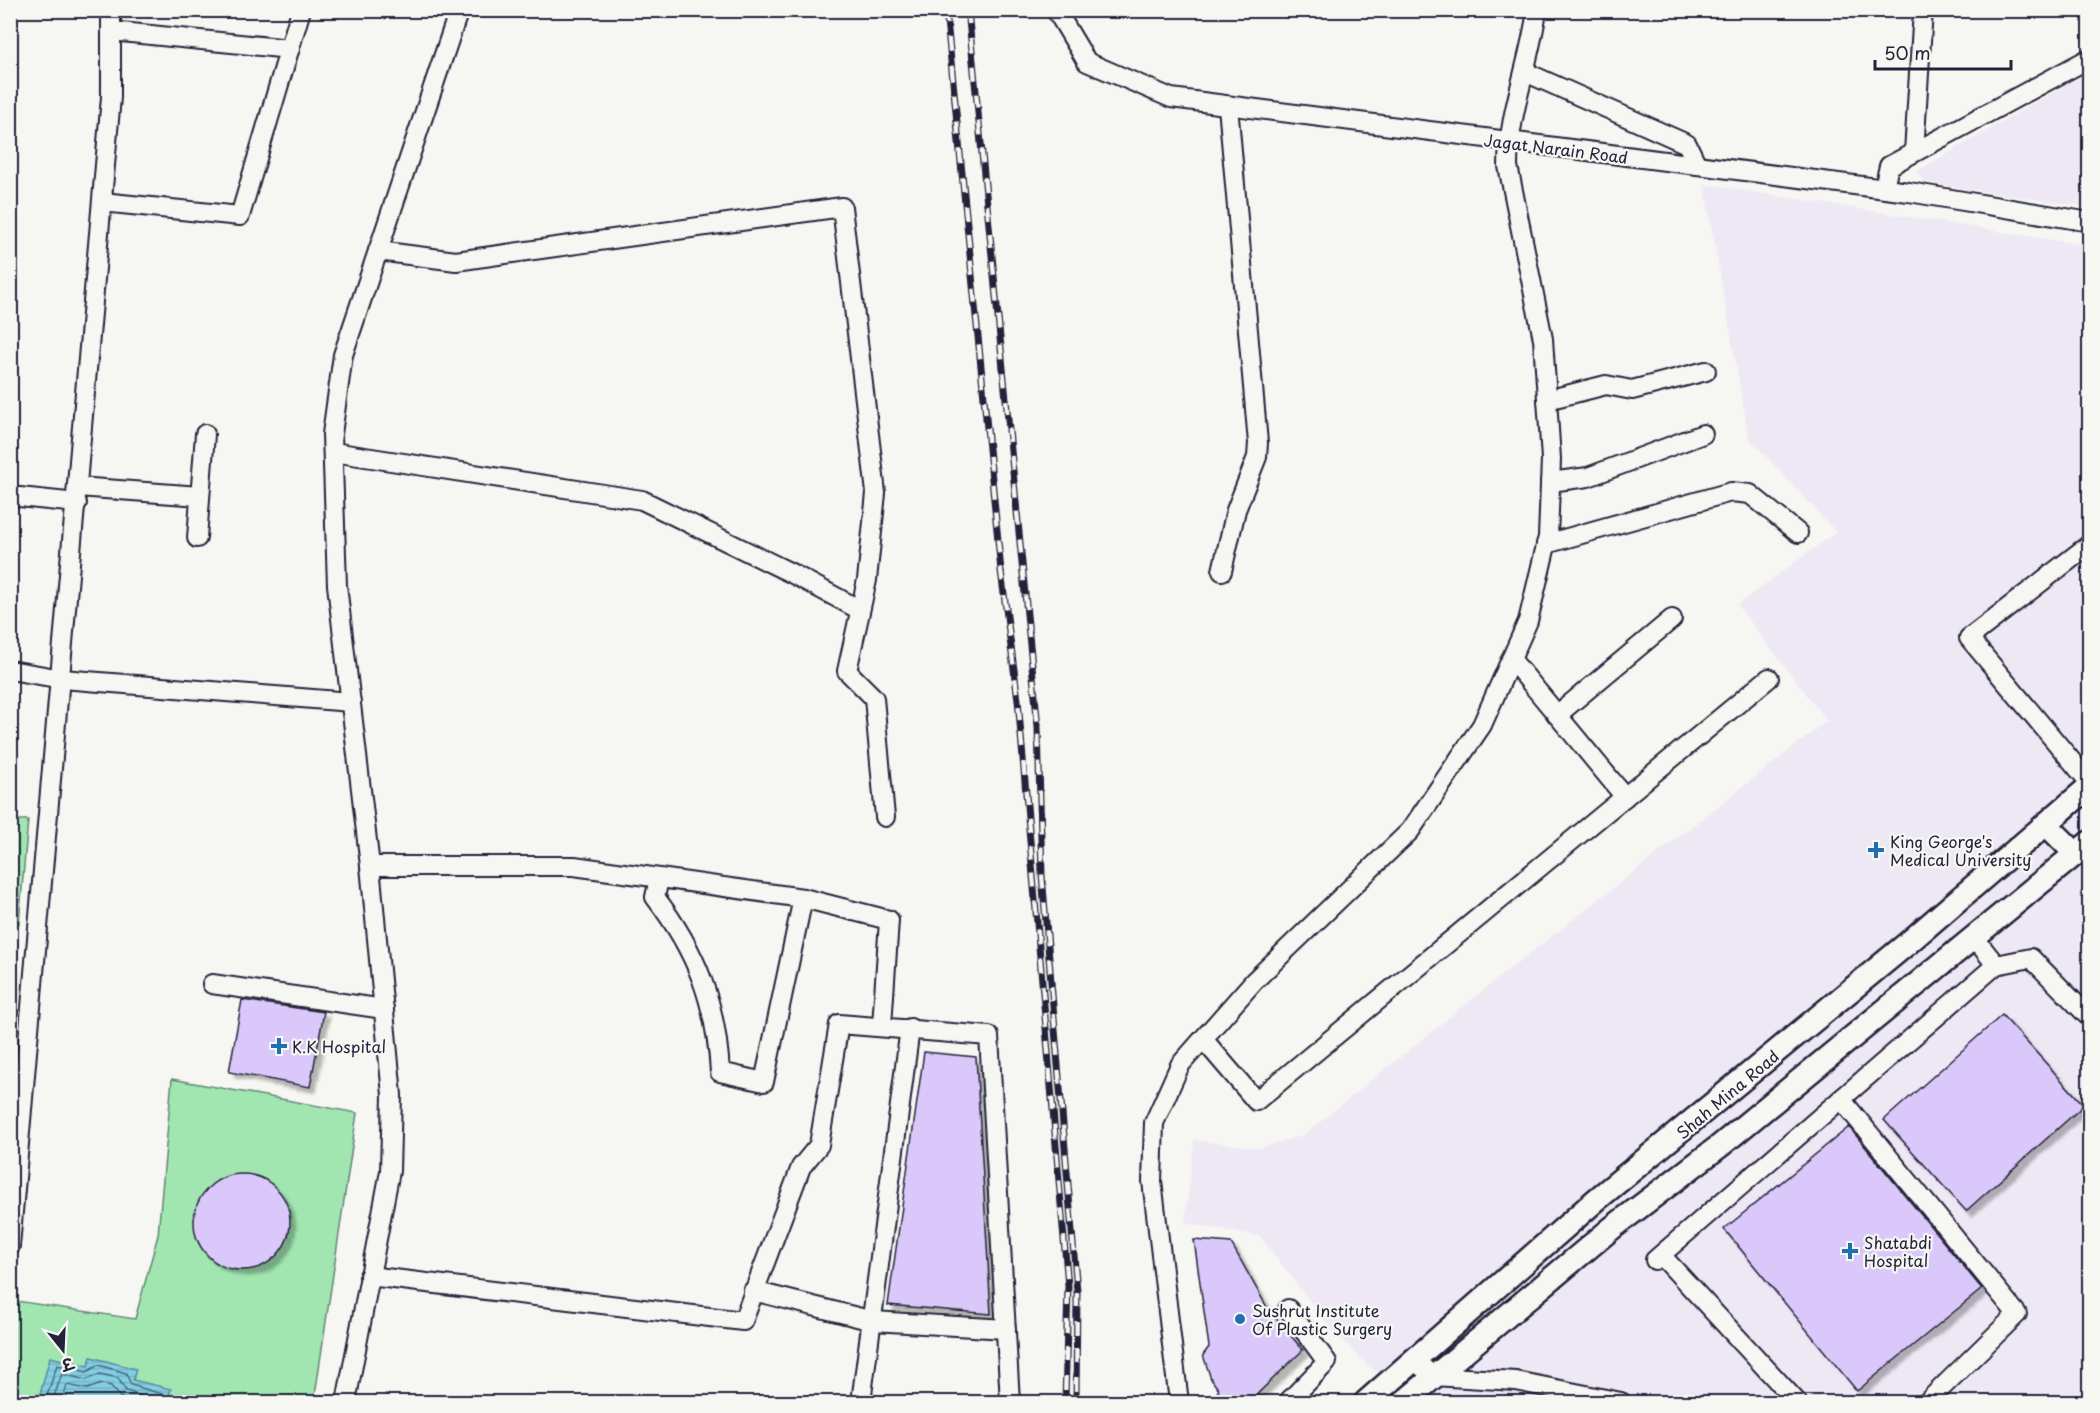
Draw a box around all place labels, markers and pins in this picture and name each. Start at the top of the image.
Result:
place label: King George's Medical University [1890,829,2031,871]
marker: King George's Medical University [1867,841,1885,859]
place label: K.K Hospital [292,1034,386,1058]
marker: K.K Hospital [270,1037,288,1055]
place label: Shatabdi Hospital [1864,1230,1932,1272]
marker: Shatabdi Hospital [1841,1242,1859,1260]
place label: Sushrut Institute Of Plastic Surgery [1252,1298,1392,1340]
marker: Sushrut Institute Of Plastic Surgery [1233,1312,1247,1326]

